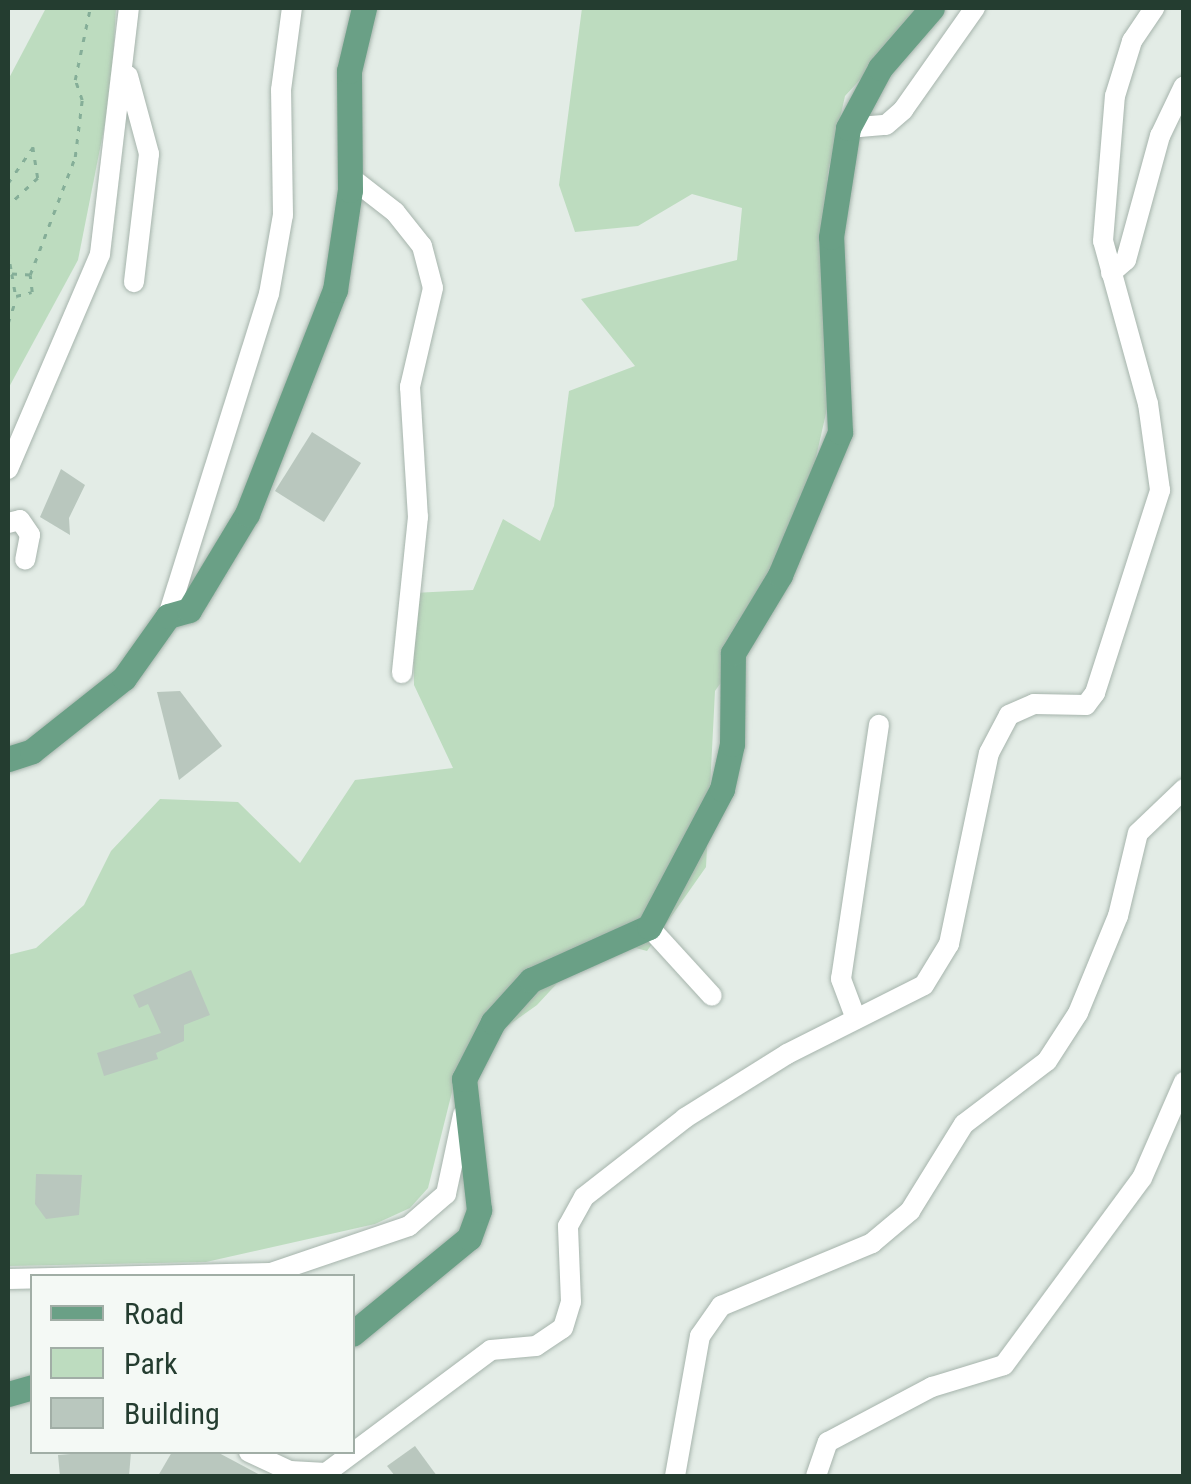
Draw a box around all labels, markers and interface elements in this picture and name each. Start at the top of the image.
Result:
legend [30,1274,355,1454]
text: Road [124,1296,184,1331]
text: Park [124,1346,178,1381]
text: Building [124,1396,220,1431]

